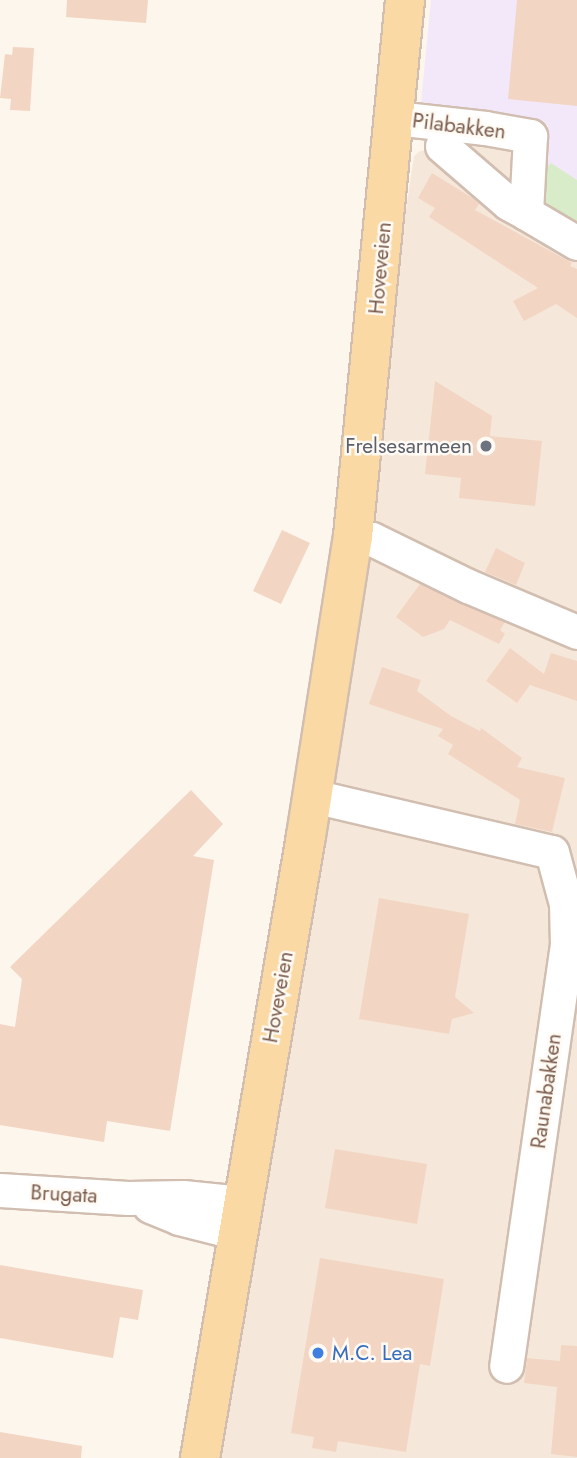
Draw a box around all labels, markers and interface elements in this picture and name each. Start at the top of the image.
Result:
street label: Pilabakken [411,108,507,144]
street label: Hoveveien [363,221,397,315]
place label: Frelsesarmeen [345,433,472,459]
marker: Frelsesarmeen [478,438,494,454]
street label: Hoveveien [258,949,298,1045]
street label: Raunabakken [525,1032,567,1150]
street label: Brugata [30,1180,98,1208]
place label: M.C. Lea [332,1340,412,1366]
marker: M.C. Lea [310,1345,326,1361]

